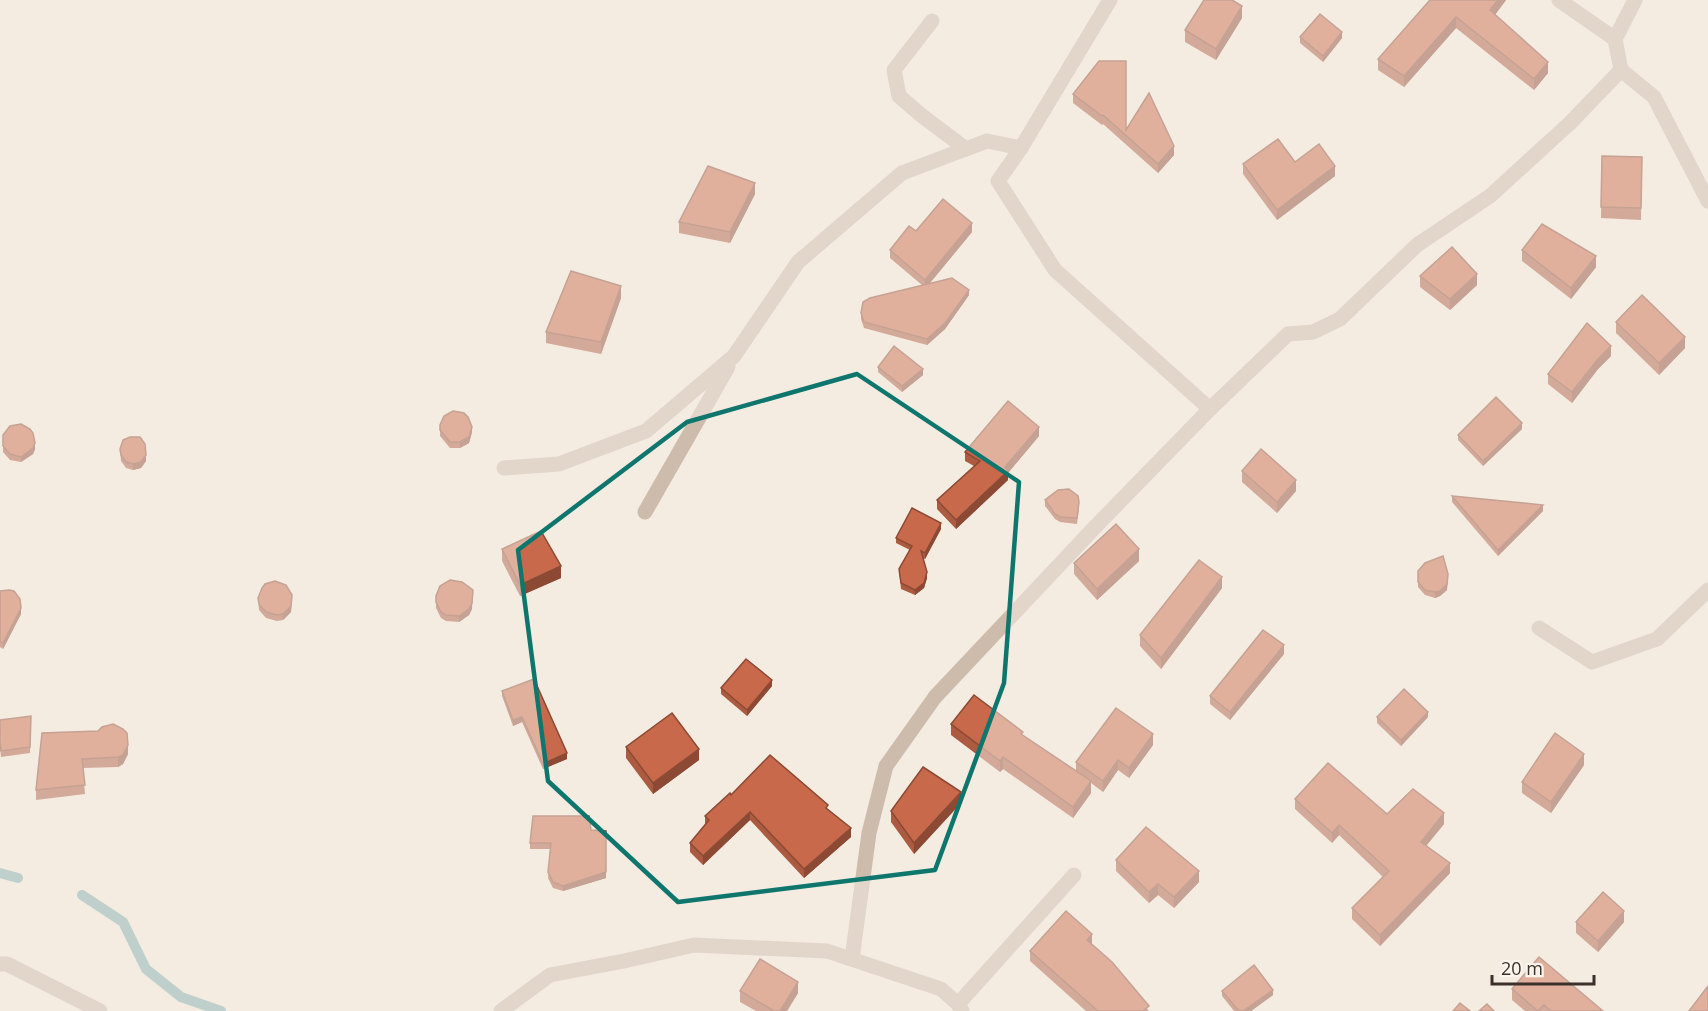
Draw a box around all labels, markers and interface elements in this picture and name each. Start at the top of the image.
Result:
scale bar [1492,948,1594,986]
text: 20 m [1501,956,1543,980]

